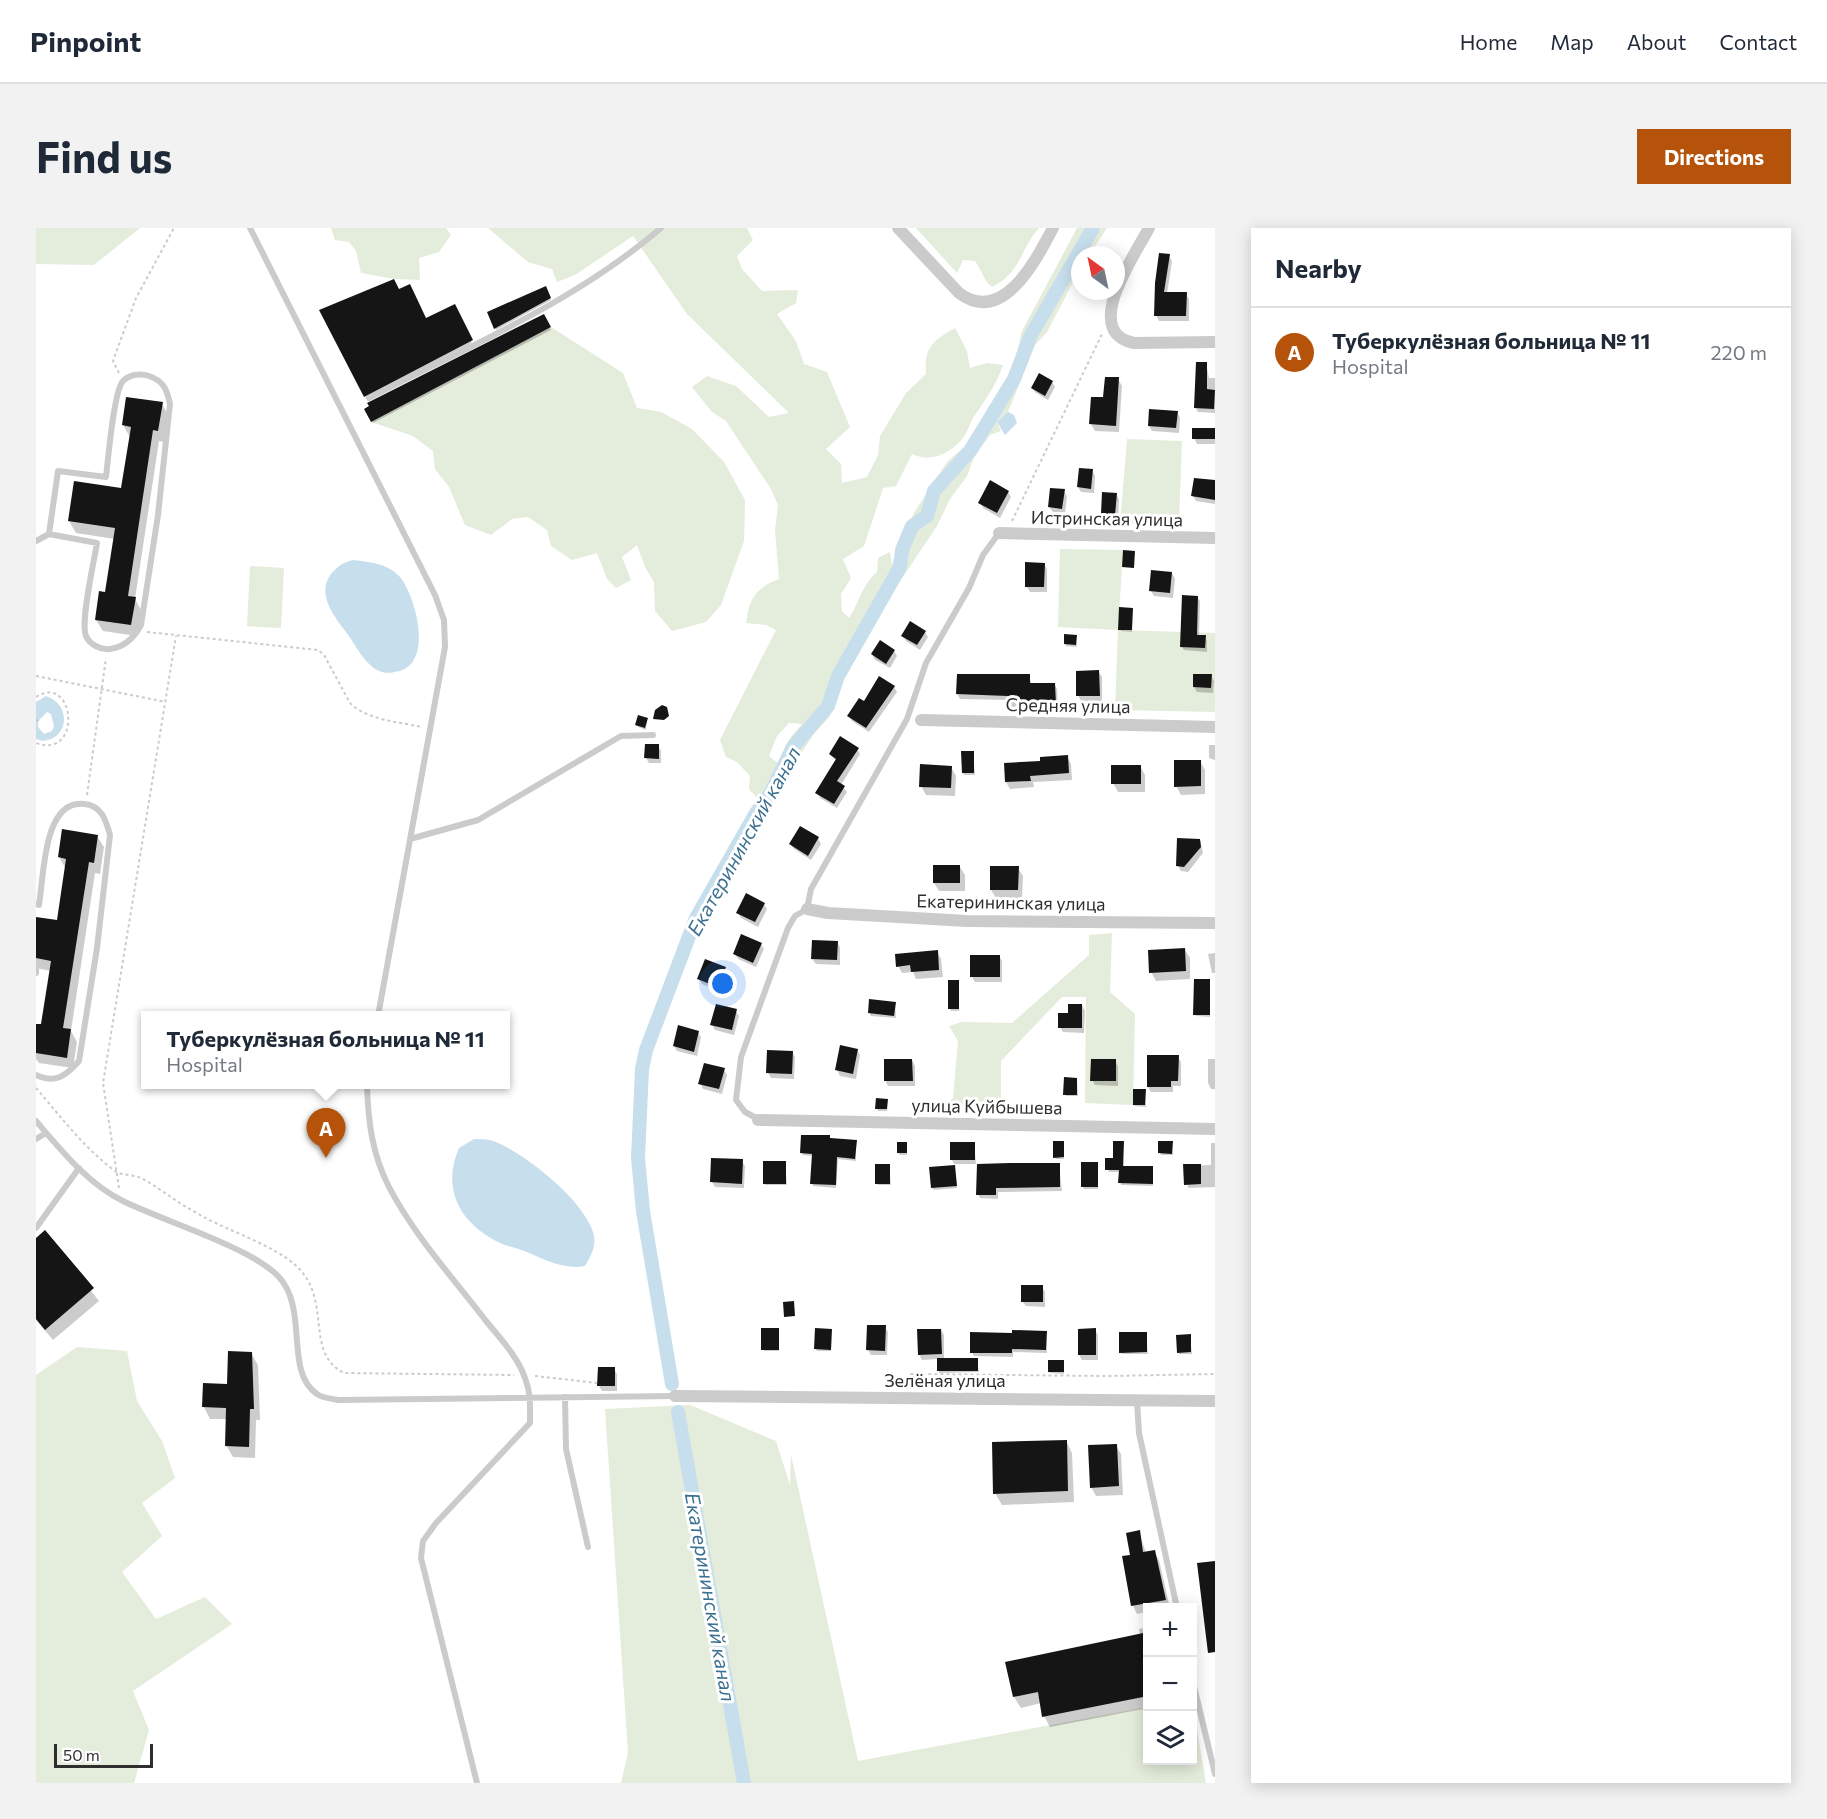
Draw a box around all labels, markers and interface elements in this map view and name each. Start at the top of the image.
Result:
text: Pinpoint [30,24,141,58]
text: Home [1460,29,1517,54]
text: Map [1550,29,1594,54]
text: About [1627,29,1686,54]
text: Contact [1719,29,1797,54]
button: Directions [1637,129,1791,184]
text: Find us [36,130,172,182]
north arrow [1071,246,1125,300]
text: Nearby [1275,252,1362,283]
text: Туберкулёзная больница № 11 [1332,327,1650,354]
text: A [1287,340,1302,364]
text: 220 m [1711,340,1767,364]
text: Hospital [1332,354,1409,378]
street label: Истринская улица [1031,506,1183,530]
street label: Средняя улица [1005,693,1131,717]
water label: Екатерининский канал [681,742,805,939]
street label: Екатерининская улица [916,889,1106,915]
your location [708,969,737,998]
popup [141,1011,510,1089]
text: Туберкулёзная больница № 11 [166,1025,485,1052]
text: Hospital [166,1052,243,1076]
street label: улица Куйбышева [911,1094,1063,1118]
pin: A [306,1108,346,1158]
street label: Зелёная улица [884,1369,1006,1391]
water label: Екатерининский канал [681,1491,741,1704]
map controls [1143,1603,1197,1765]
button: + [1143,1603,1197,1657]
button: − [1143,1657,1197,1711]
button: layers [1143,1711,1197,1765]
scale bar [54,1741,153,1768]
text: 50 m [63,1745,100,1764]

